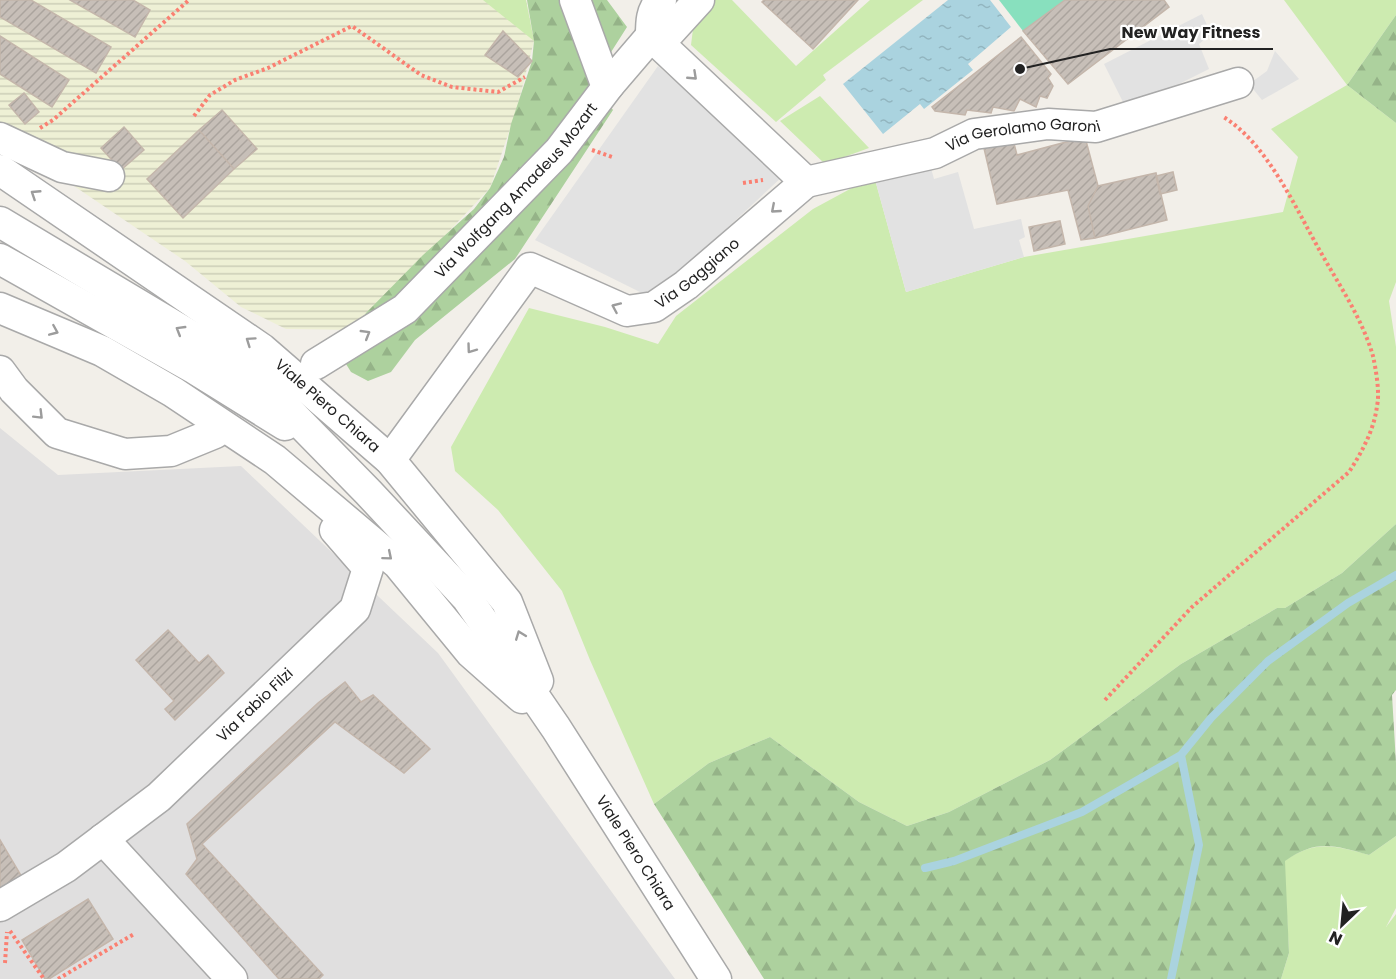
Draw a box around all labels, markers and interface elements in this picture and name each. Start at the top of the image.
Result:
callout: New Way Fitness [1110,15,1273,49]
text: New Way Fitness [1122,21,1260,44]
one-way arrow [687,69,697,80]
street label: Via Wolfgang Amadeus Mozart [429,98,602,283]
street label: Via Gerolamo Garoni [942,113,1103,156]
one-way arrow [31,190,42,201]
one-way arrow [771,201,782,212]
street label: Via Gaggiano [651,233,744,313]
one-way arrow [612,302,623,314]
one-way arrow [48,323,59,335]
one-way arrow [176,325,186,337]
one-way arrow [359,330,370,341]
one-way arrow [246,336,256,348]
one-way arrow [467,343,478,354]
street label: Viale Piero Chiara [271,354,385,457]
one-way arrow [32,408,42,419]
one-way arrow [381,549,392,560]
one-way arrow [515,630,527,641]
street label: Via Fabio Filzi [212,663,297,746]
street label: Viale Piero Chiara [591,791,681,914]
north arrow [1312,895,1372,955]
text: N [1325,925,1346,951]

